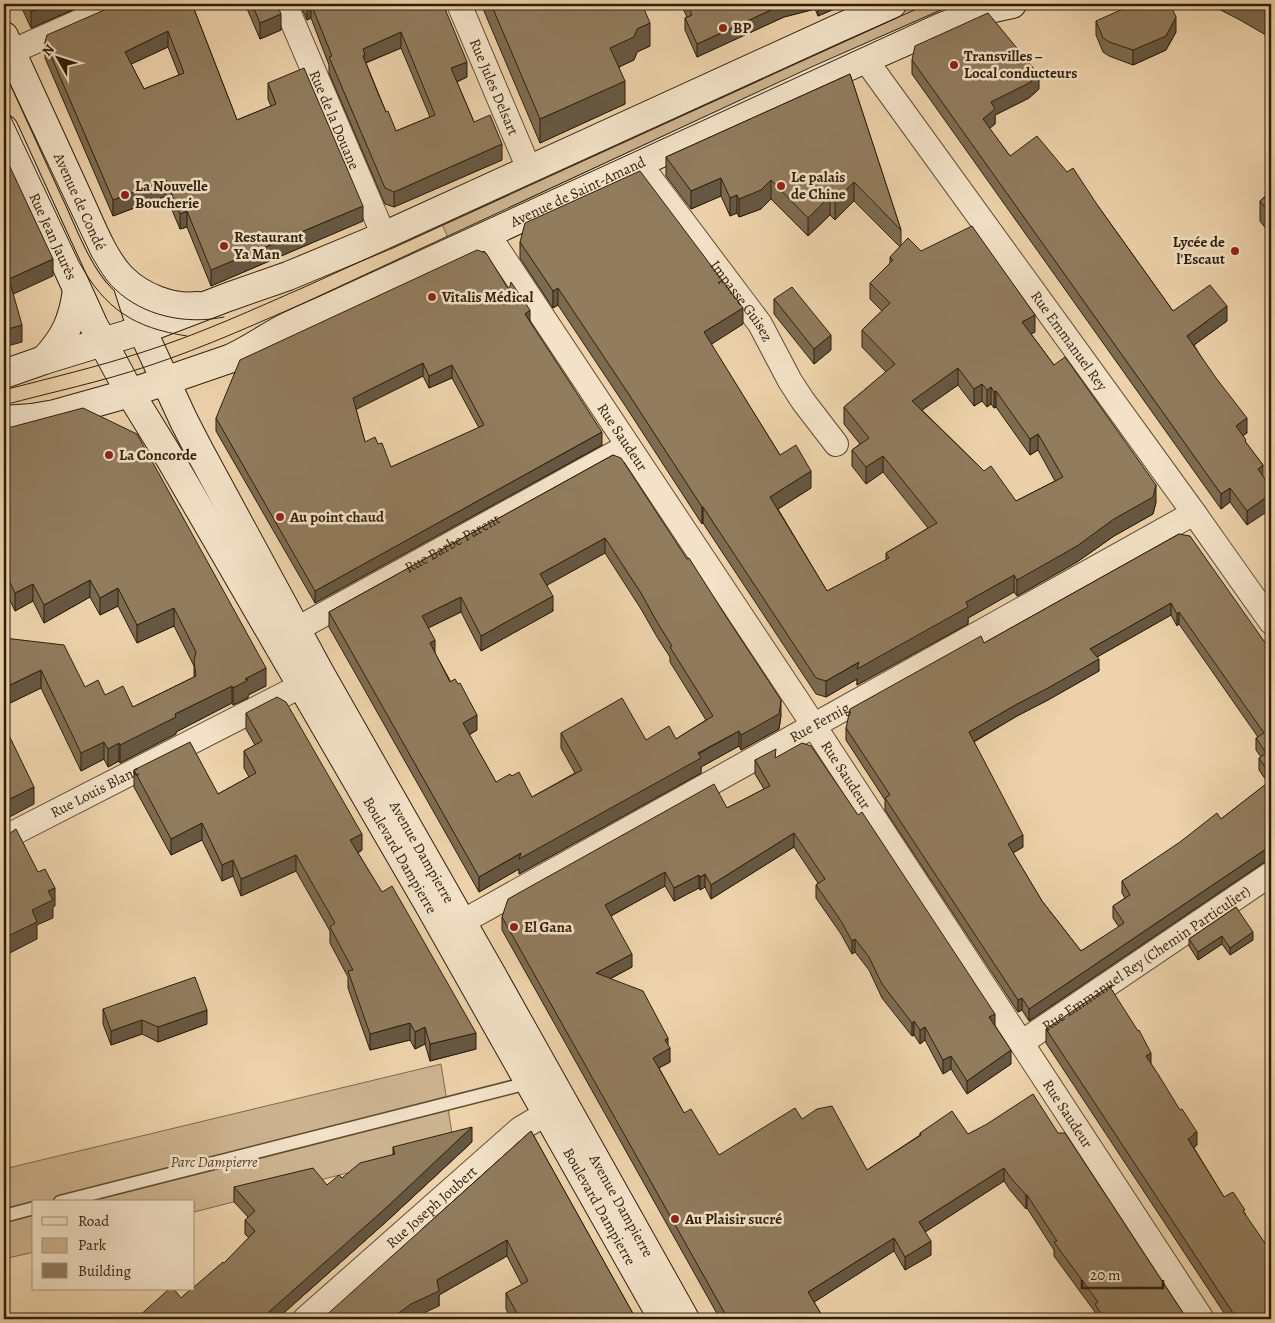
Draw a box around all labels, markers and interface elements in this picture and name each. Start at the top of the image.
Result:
place label: BP [733,18,751,38]
marker: BP [717,22,729,34]
north arrow [32,32,82,82]
street label: Rue Jules Delsart [465,35,524,138]
text: N [38,40,59,60]
place label: Transvilles – Local conducteurs [964,46,1077,83]
marker: Transvilles – Local conducteurs [948,59,960,71]
street label: Rue de la Douane [304,67,365,173]
street label: Avenue de Condé [49,149,111,254]
street label: Avenue de Saint-Amand [506,151,649,232]
place label: Le palais de Chine [791,167,846,204]
place label: La Nouvelle Boucherie [135,176,208,213]
marker: Le palais de Chine [775,180,787,192]
marker: La Nouvelle Boucherie [119,189,131,201]
street label: Rue Jean Jaurès [24,190,82,283]
place label: Restaurant Ya Man [233,227,303,264]
place label: Lycée de l'Escaut [1173,232,1225,269]
marker: Restaurant Ya Man [218,240,230,252]
marker: Lycée de l'Escaut [1229,245,1241,257]
street label: Impasse Guisez [705,256,778,345]
place label: Vitalis Médical [441,287,534,307]
street label: Rue Emmanuel Rey [1026,287,1112,395]
marker: Vitalis Médical [426,291,438,303]
street label: Rue Saudeur [593,399,653,475]
place label: La Concorde [119,445,197,465]
marker: La Concorde [103,449,115,461]
place label: Au point chaud [289,507,385,527]
street label: Rue Barbe Parent [401,509,504,578]
marker: Au point chaud [274,511,286,523]
street label: Rue Fernig [786,697,854,747]
street label: Rue Saudeur [816,737,876,813]
street label: Rue Louis Blanc [47,760,143,823]
street label: Boulevard Dampierre [358,793,442,917]
street label: Avenue Dampierre [384,796,459,907]
street label: Rue Emmanuel Rey (Chemin Particulier) [1038,881,1254,1036]
place label: El Gana [524,917,573,937]
marker: El Gana [508,921,520,933]
street label: Rue Saudeur [1038,1076,1098,1152]
street label: Boulevard Dampierre [558,1144,641,1269]
street label: Avenue Dampierre [584,1150,658,1261]
park label: Parc Dampierre [171,1152,258,1172]
street label: Rue Joseph Joubert [382,1161,481,1253]
legend [32,1200,195,1290]
place label: Au Plaisir sucré [684,1209,782,1229]
text: Road [78,1211,110,1231]
marker: Au Plaisir sucré [669,1213,681,1225]
text: Park [78,1235,107,1255]
scale bar [1082,1258,1164,1290]
text: Building [78,1261,131,1281]
text: 20 m [1090,1265,1121,1285]

